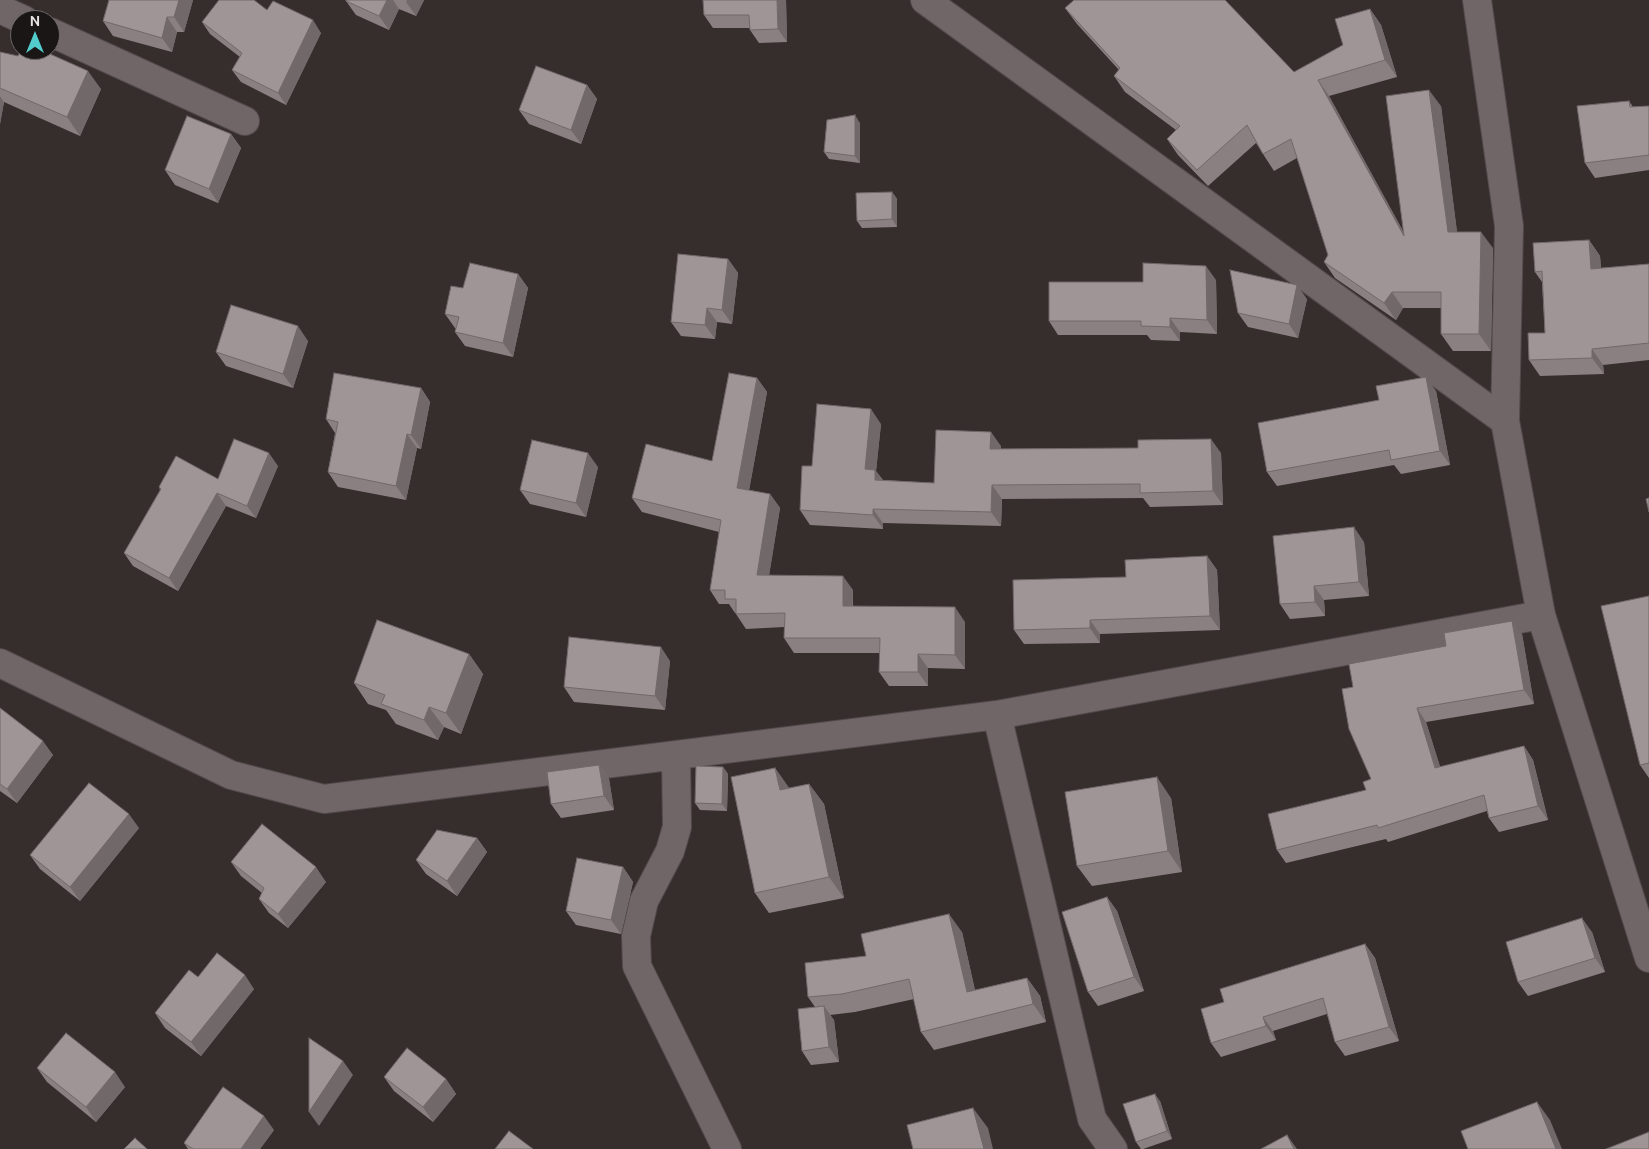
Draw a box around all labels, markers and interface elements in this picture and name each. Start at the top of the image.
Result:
north arrow [10,10,60,60]
text: N [30,13,40,29]

